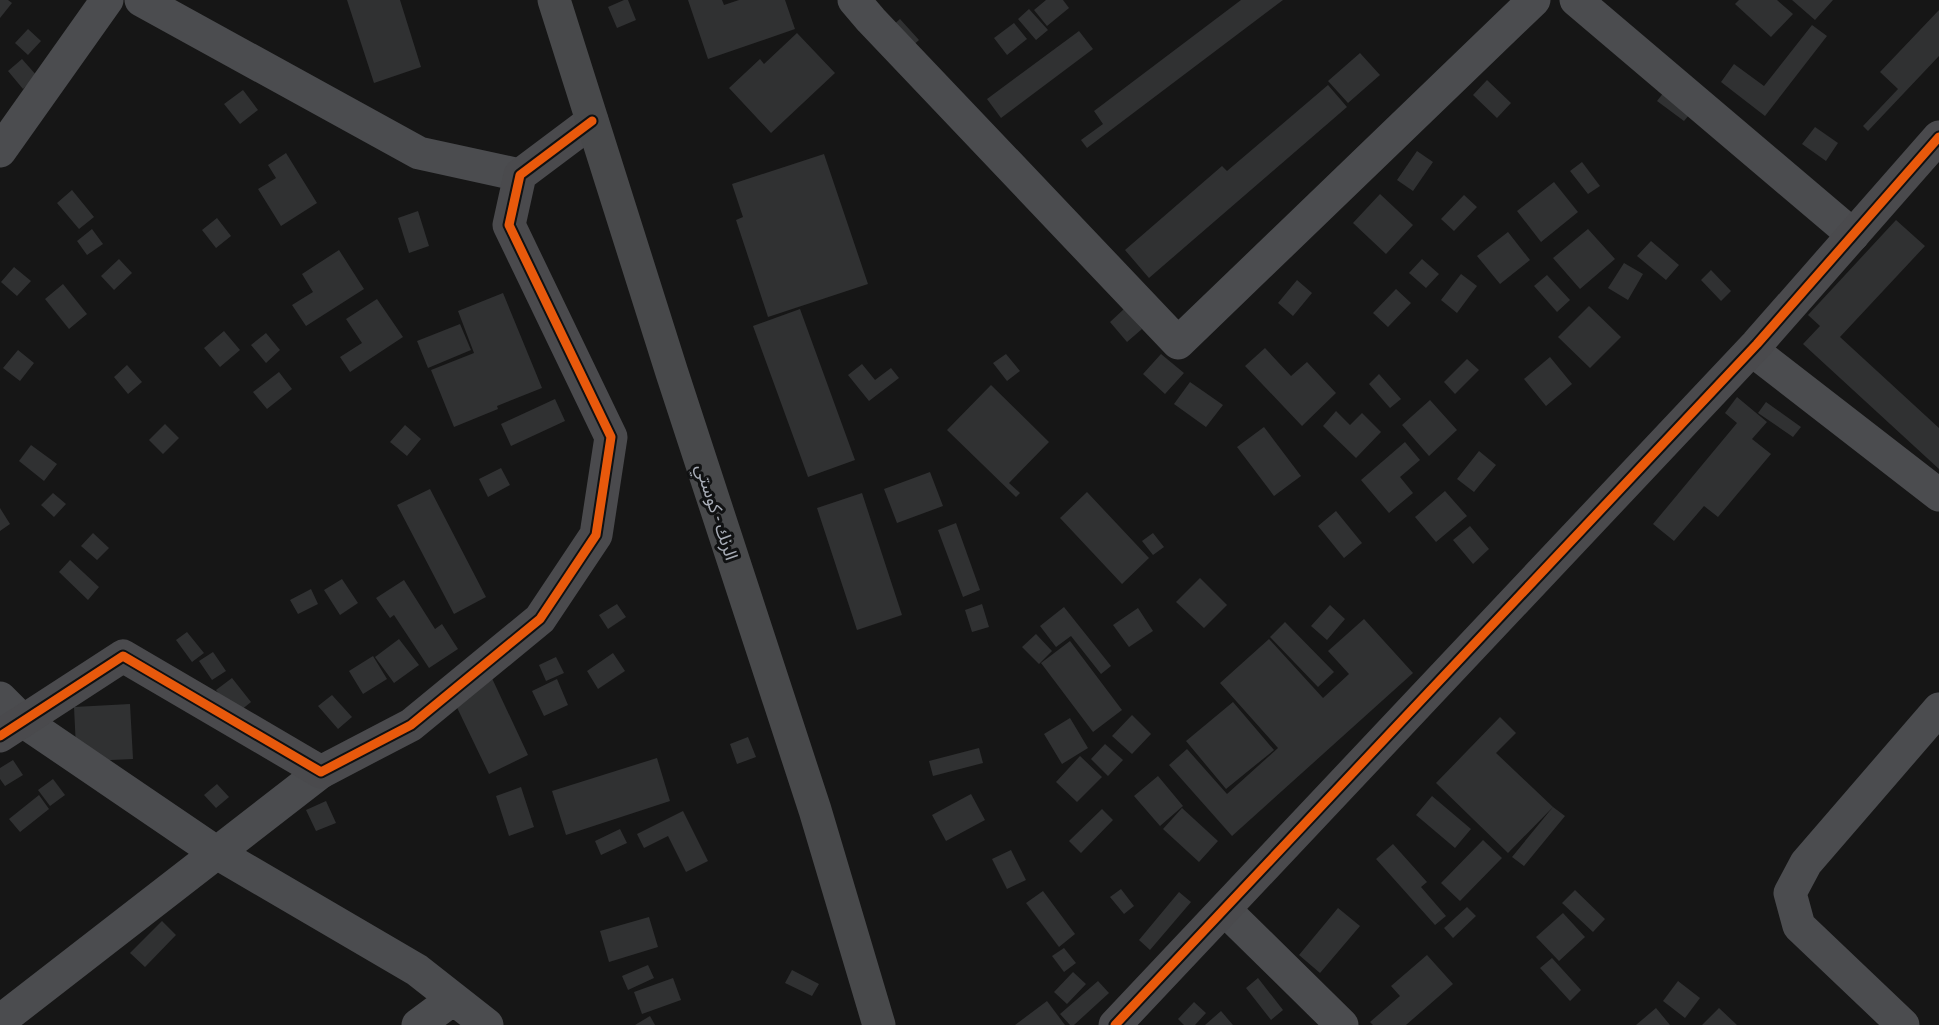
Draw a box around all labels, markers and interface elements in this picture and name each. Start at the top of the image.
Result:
street label: الرنك - كوستي [689,461,742,564]

